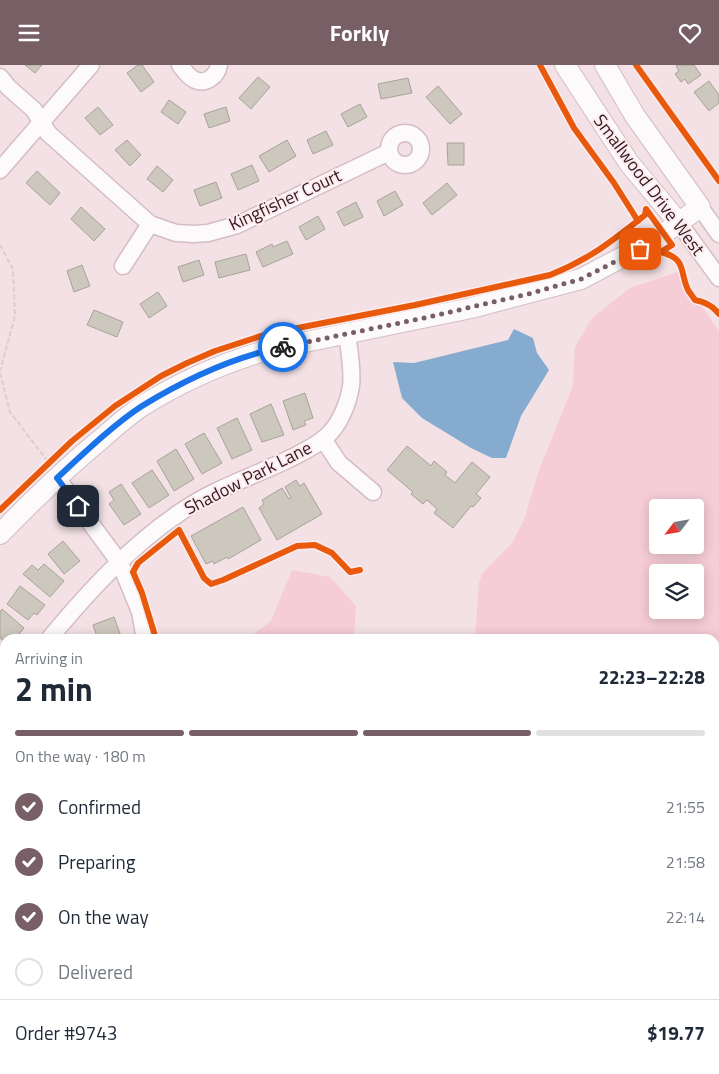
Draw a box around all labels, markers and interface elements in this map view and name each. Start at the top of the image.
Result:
text: Forkly [330,16,389,50]
icon: menu [15,19,43,47]
icon: heart [676,19,704,47]
street label: Smallwood Drive West [587,108,712,262]
street label: Kingfisher Court [224,161,346,237]
pin [619,228,661,270]
icon: bag [626,235,654,263]
courier [258,322,308,372]
icon: bike [269,333,297,361]
street label: Shadow Park Lane [179,434,316,521]
pin [57,485,99,527]
icon: home [64,492,92,520]
north arrow [649,499,704,554]
map controls [649,499,704,619]
button: layers [649,564,704,619]
text: Arriving in [15,646,83,670]
text: 22:23–22:28 [598,662,705,691]
text: 2 min [15,665,93,713]
text: On the way · 180 m [15,744,146,768]
text: Confirmed [58,792,141,821]
icon: check [15,793,43,821]
text: 21:55 [666,795,705,819]
text: Preparing [58,847,135,876]
icon: check [15,848,43,876]
text: 21:58 [666,850,705,874]
text: On the way [58,902,149,931]
icon: check [15,903,43,931]
text: 22:14 [666,905,705,929]
text: Delivered [58,957,133,986]
text: Order #9743 [15,1018,117,1047]
text: $19.77 [647,1018,705,1047]

